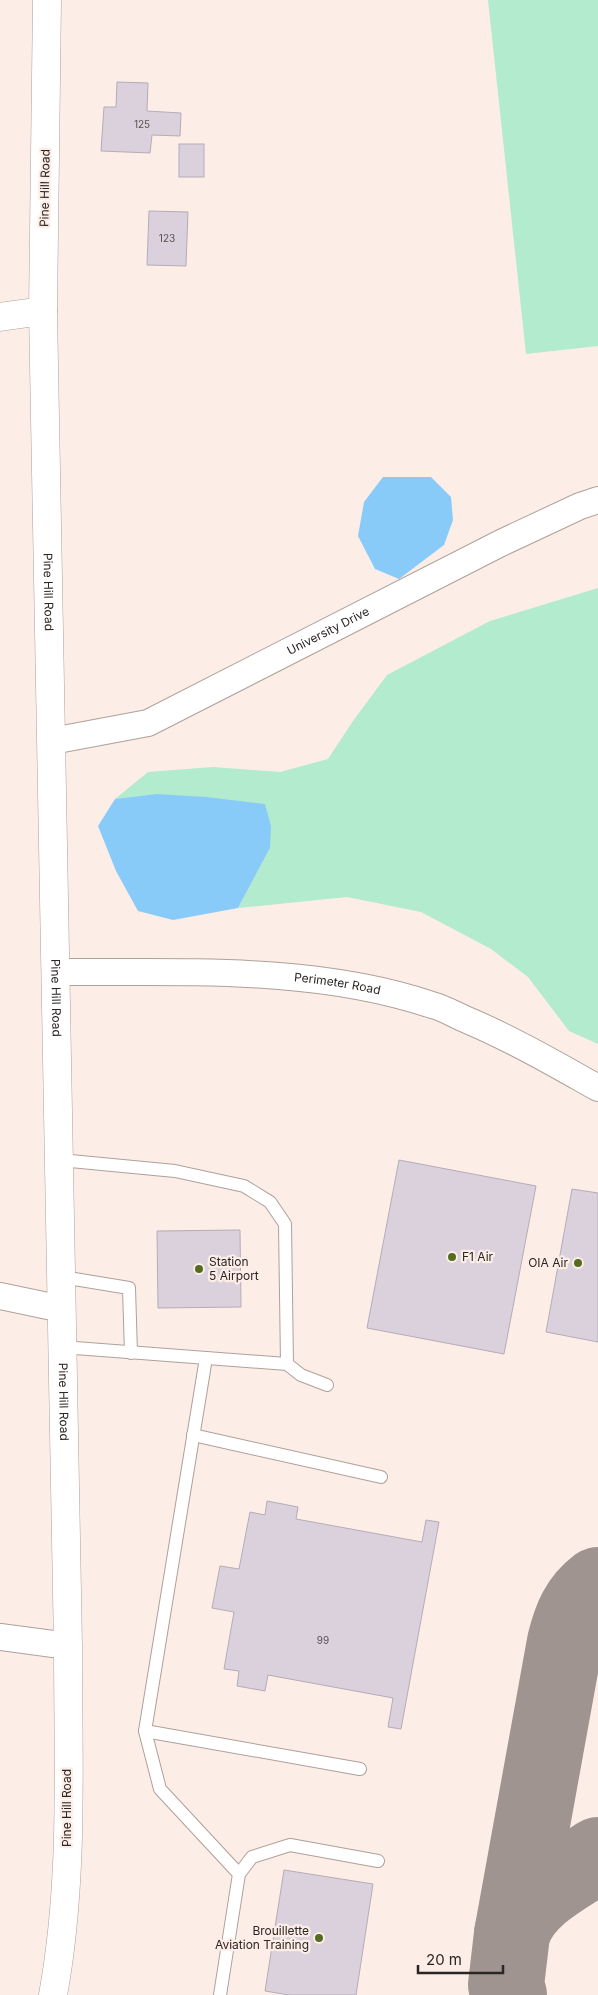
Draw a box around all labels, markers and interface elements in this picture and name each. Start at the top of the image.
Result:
house number: 125 [134,118,150,130]
street label: Pine Hill Road [36,149,53,227]
house number: 123 [159,232,175,244]
street label: Pine Hill Road [41,553,57,631]
street label: University Drive [284,603,372,658]
street label: Pine Hill Road [48,959,65,1037]
street label: Perimeter Road [293,969,382,998]
place label: F1 Air [462,1249,494,1264]
marker: F1 Air [446,1251,458,1263]
place label: Station 5 Airport [209,1254,259,1283]
place label: OIA Air [528,1255,568,1270]
marker: OIA Air [572,1257,584,1269]
marker: Station 5 Airport [193,1263,205,1275]
street label: Pine Hill Road [56,1363,72,1441]
house number: 99 [317,1634,329,1646]
street label: Pine Hill Road [59,1769,74,1847]
place label: Brouillette Aviation Training [215,1923,309,1952]
marker: Brouillette Aviation Training [313,1932,325,1944]
scale bar [418,1942,503,1974]
text: 20 m [426,1950,462,1969]

